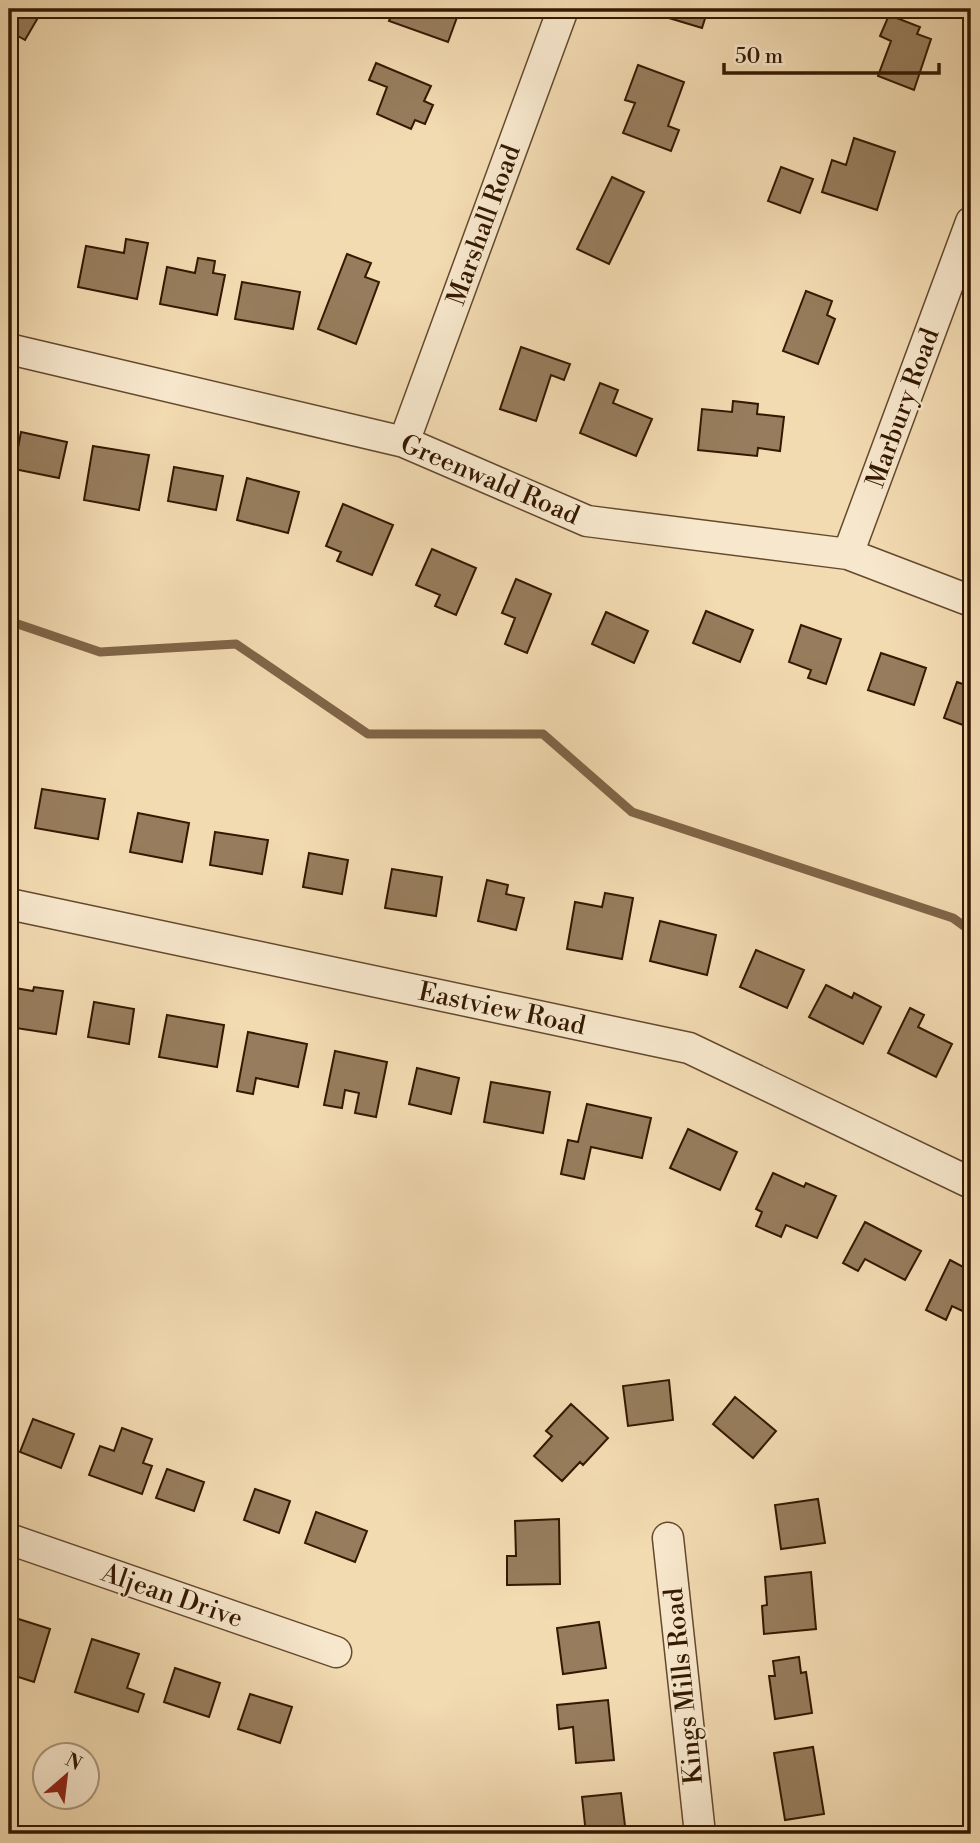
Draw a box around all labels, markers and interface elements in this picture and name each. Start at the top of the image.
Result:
scale bar [724,32,940,76]
text: 50 m [735,44,783,70]
street label: Marshall Road [440,140,528,310]
street label: Marbury Road [859,324,947,492]
street label: Greenwald Road [396,428,584,532]
street label: Eastview Road [415,976,589,1042]
street label: Aljean Drive [96,1557,247,1635]
street label: Kings Mills Road [658,1586,710,1786]
north arrow [32,1742,102,1812]
text: N [61,1748,86,1776]

